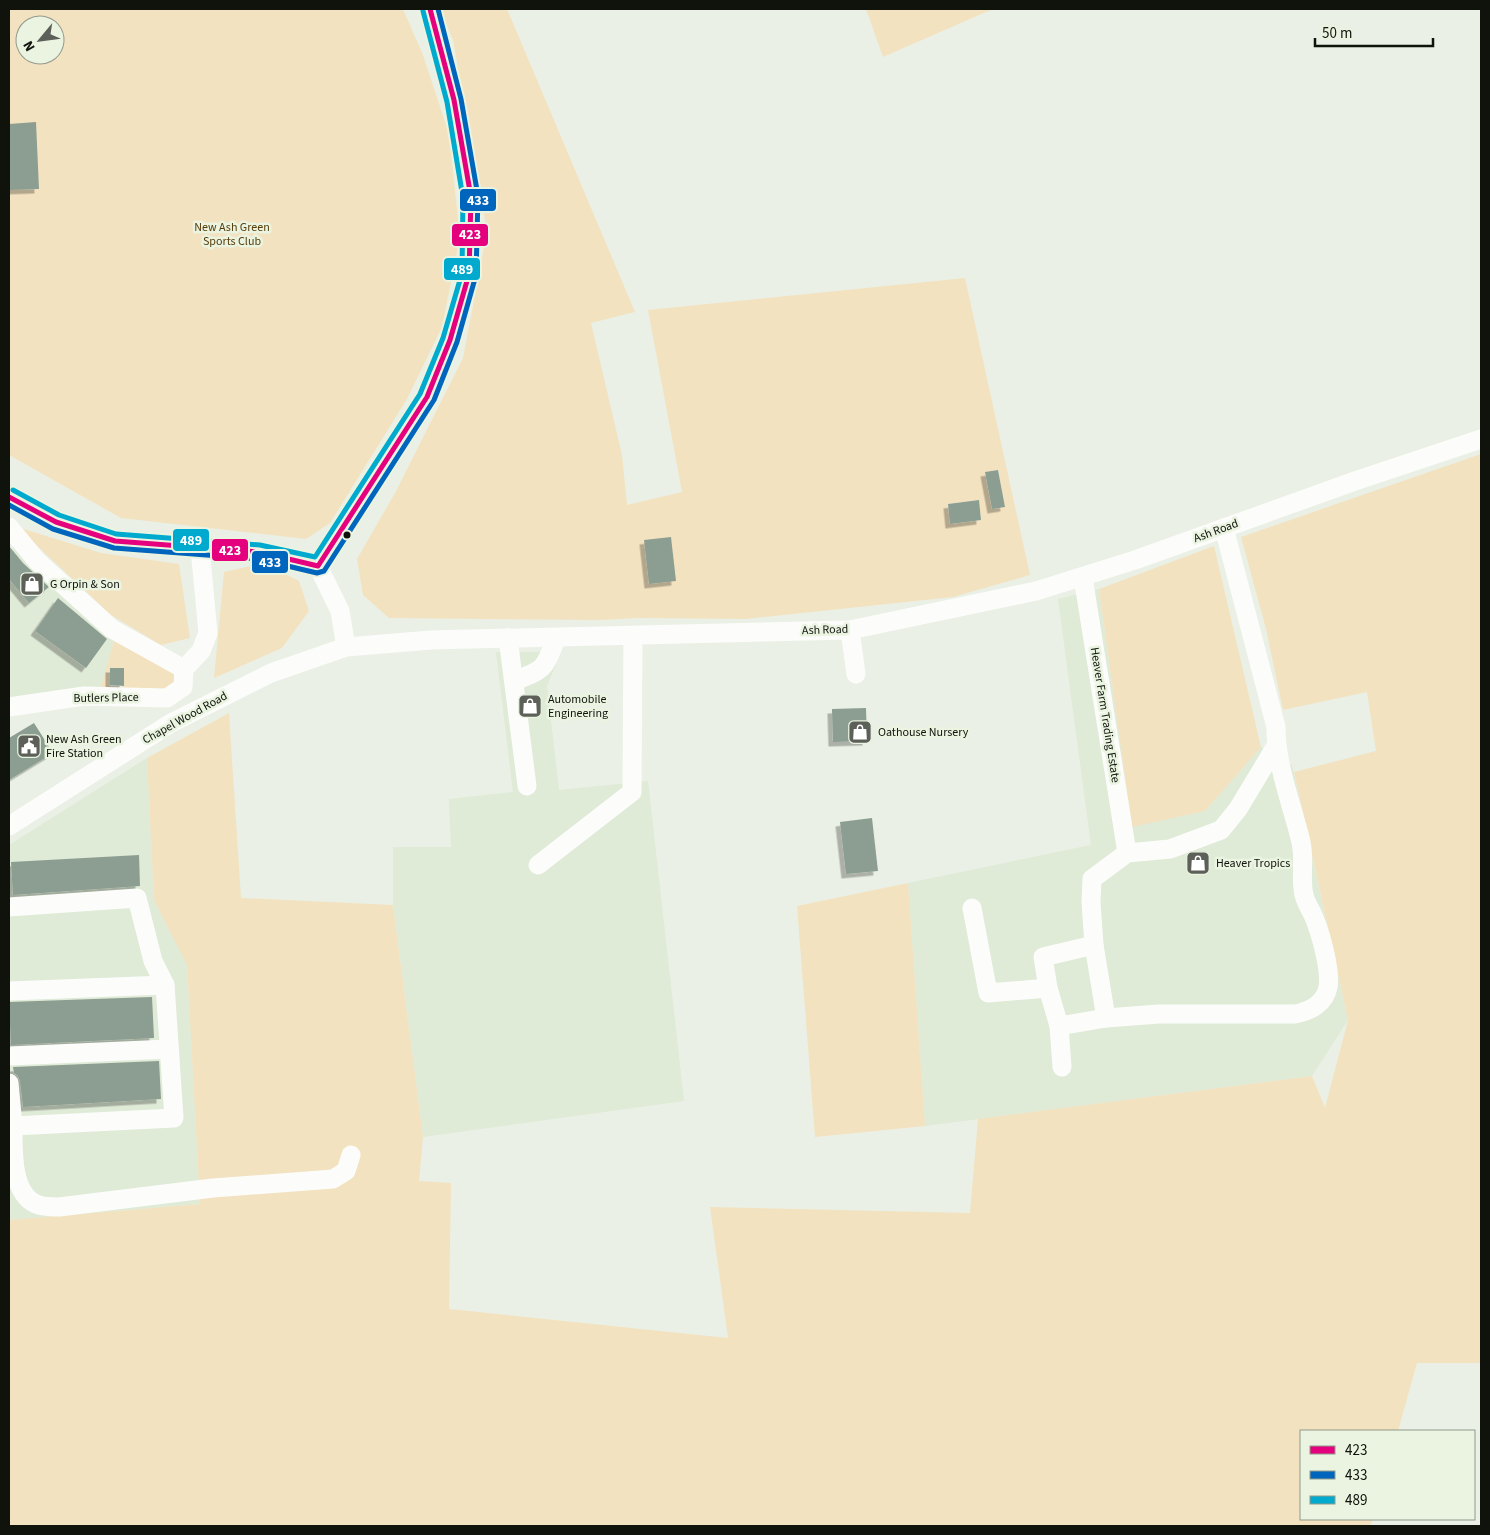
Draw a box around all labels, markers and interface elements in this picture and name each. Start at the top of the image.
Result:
north arrow [15,15,65,65]
scale bar [1315,15,1432,47]
text: 50 m [1322,23,1352,44]
text: N [19,37,41,55]
line badge: 433 [459,188,497,212]
text: 433 [467,191,489,211]
park label: New Ash Green Sports Club [194,219,270,250]
line badge: 423 [451,223,489,247]
text: 423 [459,225,481,245]
line badge: 489 [443,257,481,281]
text: 489 [451,260,473,280]
street label: Ash Road [1191,515,1241,547]
line badge: 489 [172,528,210,552]
unlabelled marker [342,530,352,540]
text: 489 [180,531,202,551]
line badge: 423 [211,538,249,562]
text: 423 [219,541,241,561]
line badge: 433 [251,550,289,574]
text: 433 [259,553,281,573]
shop icon: G Orpin & Son [19,571,45,597]
place label: G Orpin & Son [50,576,120,593]
street label: Ash Road [801,621,849,639]
street label: Heaver Farm Trading Estate [1086,646,1124,784]
street label: Chapel Wood Road [139,688,231,748]
street label: Butlers Place [73,689,139,707]
place label: Automobile Engineering [548,691,608,722]
shop icon: Automobile Engineering [517,693,543,719]
shop icon: Oathouse Nursery [847,719,873,745]
place label: Oathouse Nursery [878,724,969,741]
place label: New Ash Green Fire Station [46,731,121,762]
public building icon: New Ash Green Fire Station [16,733,42,759]
shop icon: Heaver Tropics [1185,850,1211,876]
place label: Heaver Tropics [1216,855,1290,872]
legend [1300,1430,1475,1520]
text: 423 [1345,1440,1367,1461]
text: 433 [1345,1465,1367,1486]
text: 489 [1345,1490,1367,1511]

